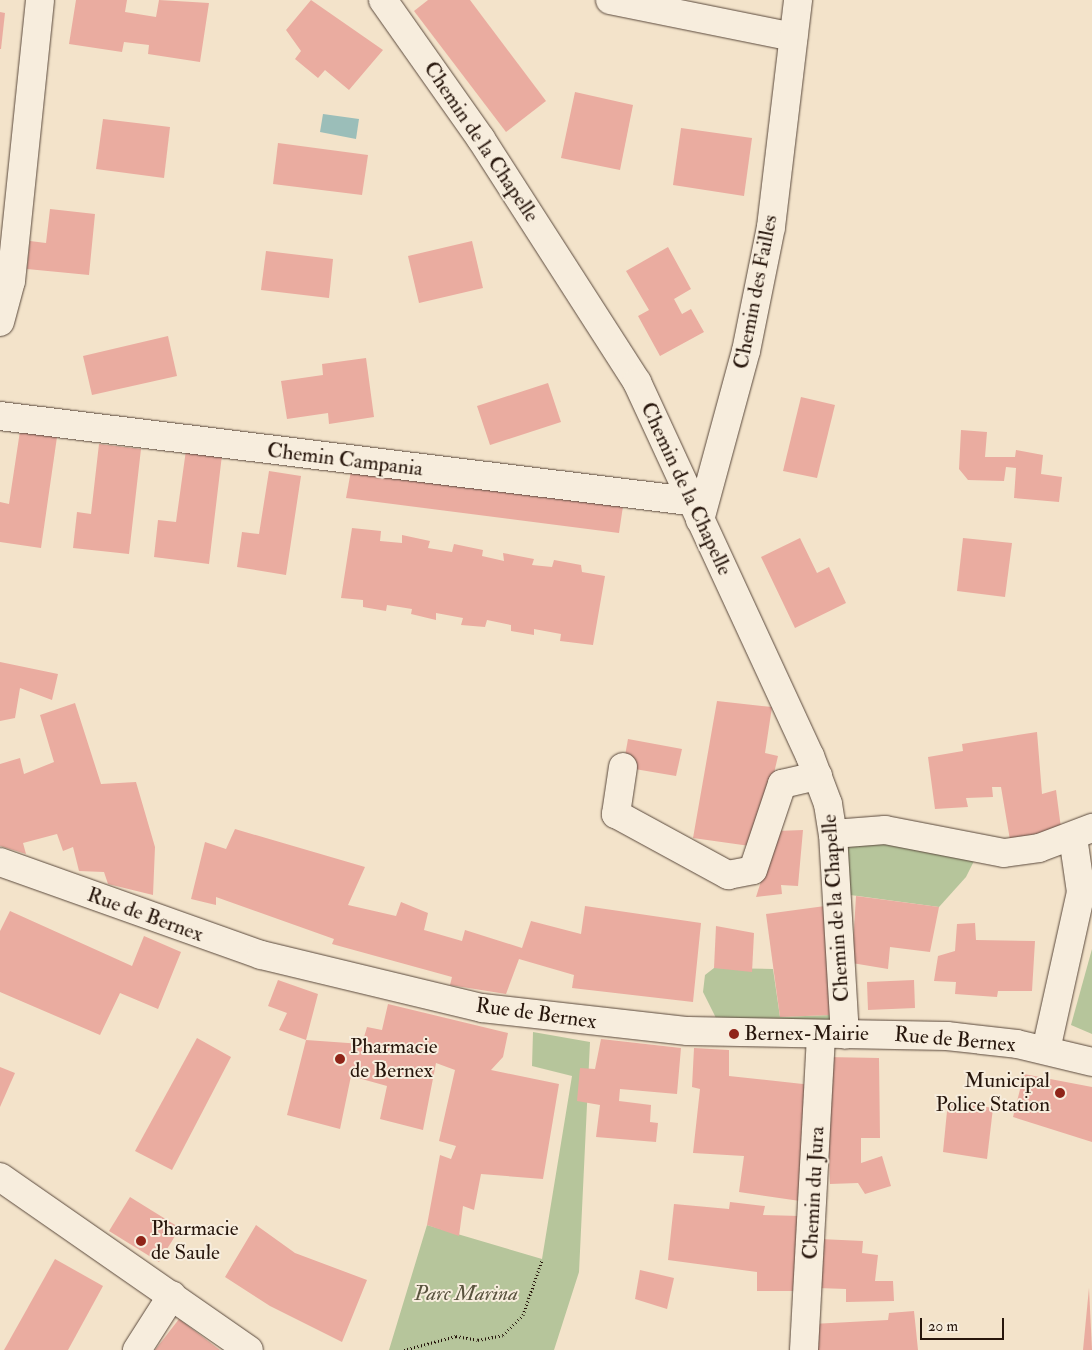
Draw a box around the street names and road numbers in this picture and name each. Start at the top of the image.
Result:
street label: Chemin de la Chapelle [418,57,544,227]
street label: Chemin des Failles [729,213,783,371]
street label: Chemin de la Chapelle [635,398,737,580]
street label: Chemin Campania [266,438,424,482]
street label: Chemin de la Chapelle [817,813,855,1003]
street label: Rue de Bernex [84,882,206,948]
street label: Rue de Bernex [474,993,598,1035]
street label: Rue de Bernex [893,1022,1017,1058]
street label: Chemin du Jura [798,1126,830,1260]

